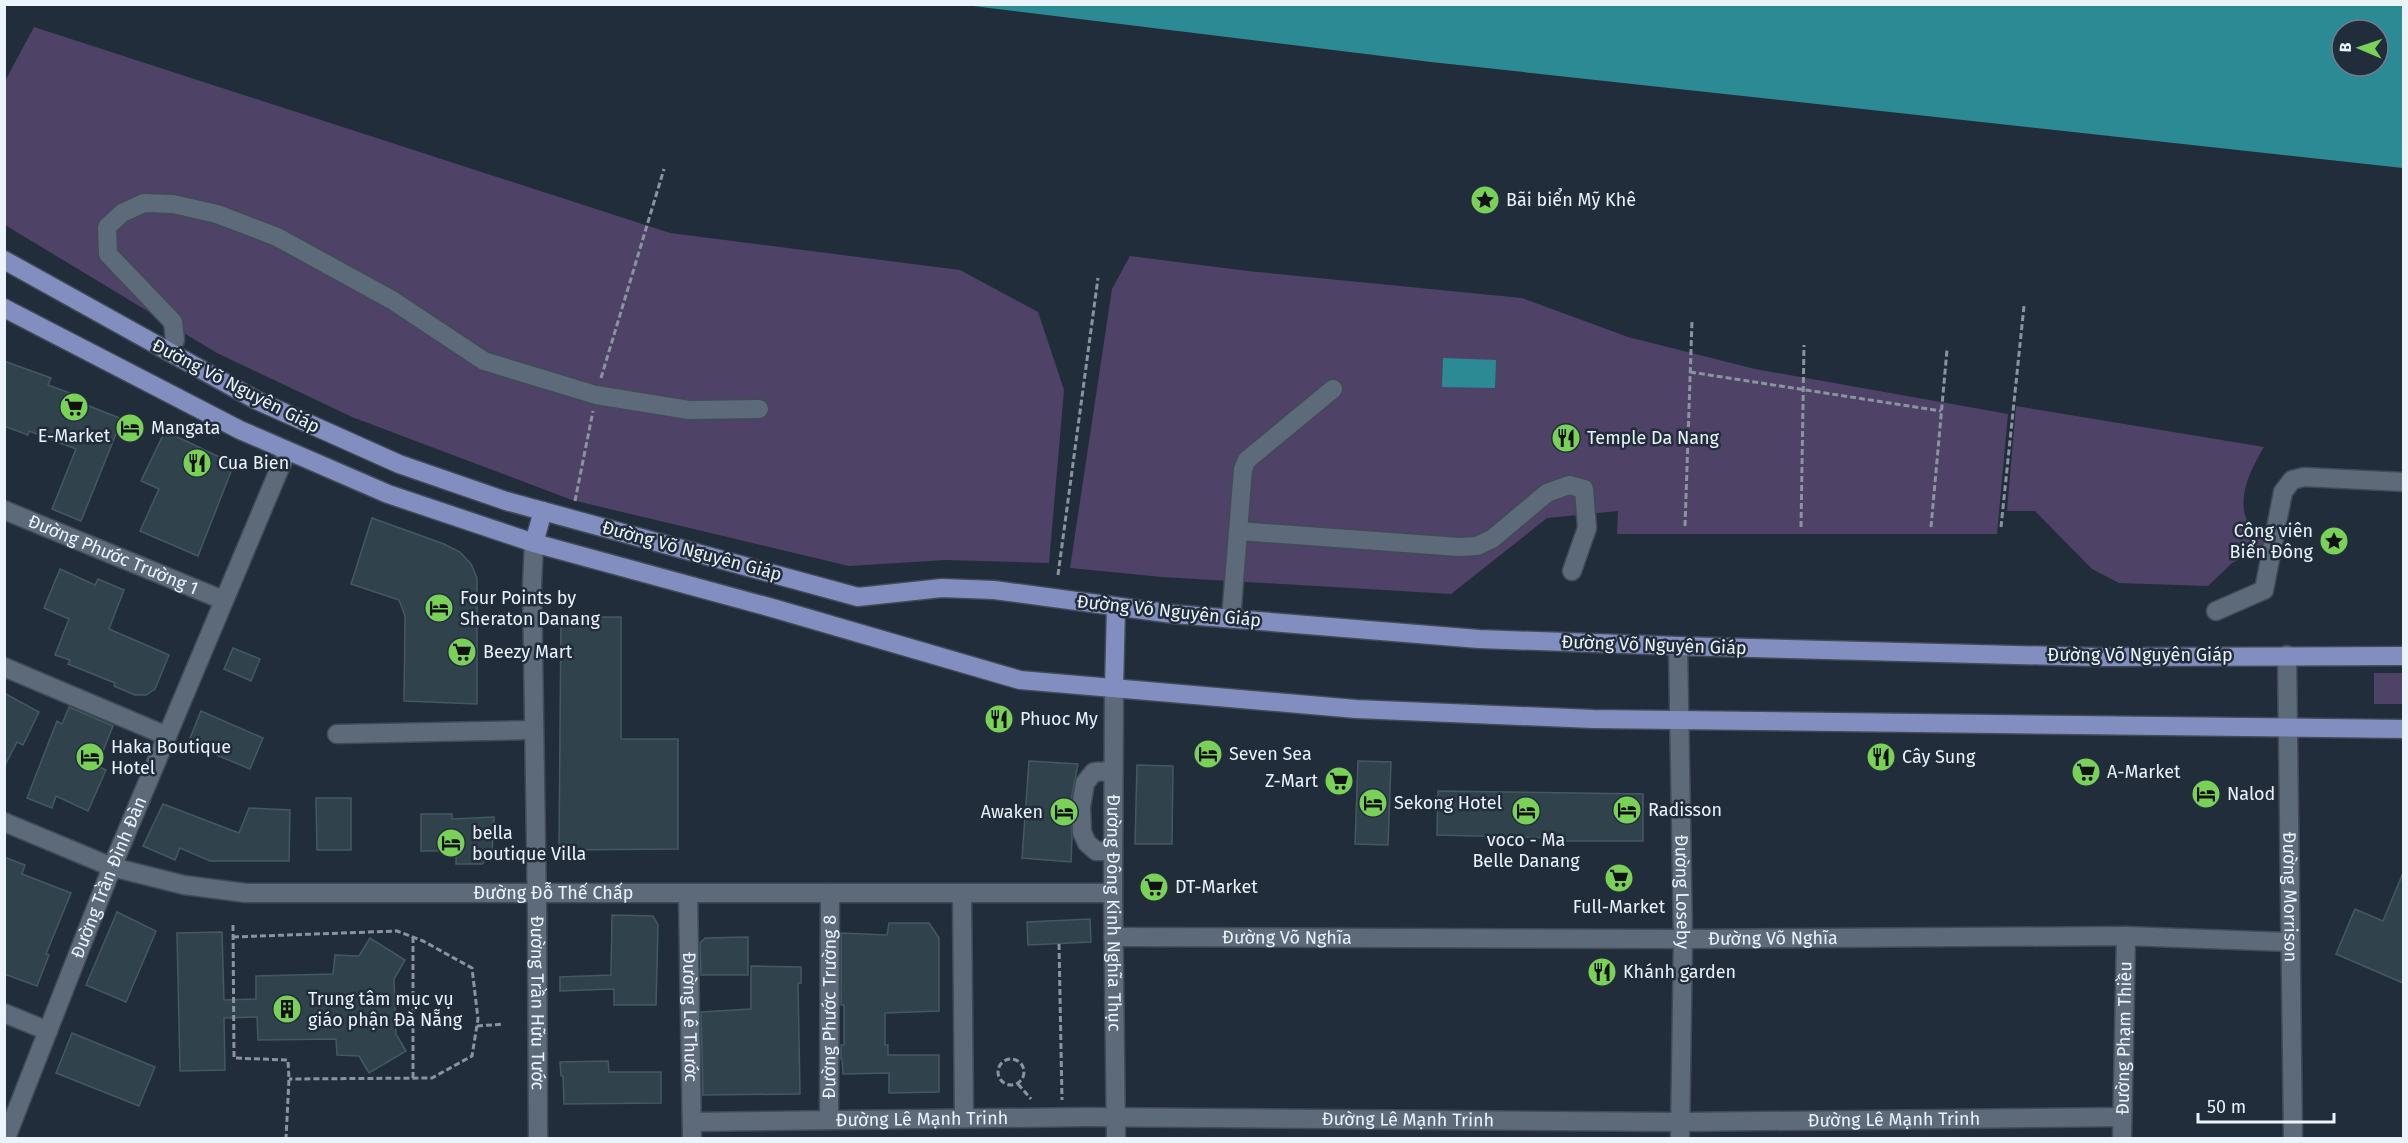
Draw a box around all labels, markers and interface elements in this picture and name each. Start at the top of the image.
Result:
north arrow [2330,18,2390,78]
text: B [2336,42,2355,53]
place icon: Bãi biển Mỹ Khê [1469,184,1501,216]
place label: Bãi biển Mỹ Khê [1506,188,1636,211]
street label: Đường Võ Nguyên Giáp [148,334,324,438]
supermarket icon: E-Market [58,391,90,423]
hotel icon: Mangata [114,412,146,444]
place label: Mangata [151,417,220,439]
restaurant icon: Temple Da Nang [1550,422,1582,454]
place label: E-Market [38,425,111,447]
place label: Temple Da Nang [1587,427,1720,449]
restaurant icon: Cua Bien [181,447,213,479]
place label: Cua Bien [218,452,289,474]
street label: Đường Phước Trường 1 [25,510,202,600]
street label: Đường Võ Nguyên Giáp [600,516,784,586]
place label: Công viên Biển Đông [2230,520,2314,563]
place icon: Công viên Biển Đông [2318,525,2350,557]
place label: Four Points by Sheraton Danang [460,587,600,630]
street label: Đường Võ Nguyên Giáp [1076,590,1262,632]
hotel icon: Four Points by Sheraton Danang [423,592,455,624]
street label: Đường Võ Nguyên Giáp [1561,631,1747,659]
supermarket icon: Beezy Mart [446,636,478,668]
place label: Beezy Mart [483,641,573,663]
street label: Đường Võ Nguyên Giáp [2047,644,2233,666]
restaurant icon: Phuoc My [983,703,1015,735]
place label: Phuoc My [1020,708,1098,730]
place label: Haka Boutique Hotel [111,736,231,779]
hotel icon: Seven Sea [1192,738,1224,770]
hotel icon: Haka Boutique Hotel [74,741,106,773]
restaurant icon: Cây Sung [1865,741,1897,773]
place label: Seven Sea [1229,743,1312,765]
place label: Cây Sung [1902,746,1976,768]
supermarket icon: A-Market [2070,756,2102,788]
place label: A-Market [2107,761,2181,783]
supermarket icon: Z-Mart [1323,765,1355,797]
place label: Z-Mart [1265,770,1318,792]
hotel icon: Nalod [2190,778,2222,810]
place label: Nalod [2227,783,2275,805]
hotel icon: Sekong Hotel [1357,787,1389,819]
place label: Sekong Hotel [1394,792,1502,814]
street label: Đường Trần Đình Đàn [66,793,151,962]
street label: Đường Đông Kinh Nghĩa Thục [1102,794,1126,1032]
hotel icon: Radisson [1611,794,1643,826]
hotel icon: voco - Ma Belle Danang [1510,795,1542,827]
hotel icon: Awaken [1048,796,1080,828]
place label: Radisson [1648,799,1722,821]
place label: Awaken [981,801,1043,823]
place label: bella boutique Villa [472,822,586,865]
hotel icon: bella boutique Villa [435,827,467,859]
place label: voco - Ma Belle Danang [1472,829,1580,872]
street label: Đường Morrison [2278,831,2302,962]
street label: Đường Loseby [1670,835,1694,949]
supermarket icon: Full-Market [1603,862,1635,894]
supermarket icon: DT-Market [1138,871,1170,903]
place label: DT-Market [1175,876,1258,898]
street label: Đường Đỗ Thế Chấp [473,881,633,904]
place label: Full-Market [1573,896,1666,918]
street label: Đường Phước Trường 8 [818,915,841,1099]
street label: Đường Trần Hữu Tước [526,916,549,1091]
street label: Đường Võ Nghĩa [1222,926,1352,949]
street label: Đường Võ Nghĩa [1708,927,1838,950]
street label: Đường Lê Thước [678,952,702,1083]
restaurant icon: Khánh garden [1586,956,1618,988]
place label: Khánh garden [1623,961,1736,983]
street label: Đường Phạm Thiều [2111,961,2136,1115]
place label: Trung tâm mục vụ giáo phận Đà Nẵng [308,988,463,1031]
building icon: Trung tâm mục vụ giáo phận Đà Nẵng [271,993,303,1025]
scale bar [2198,1086,2334,1124]
text: 50 m [2207,1096,2246,1118]
street label: Đường Lê Mạnh Trinh [836,1107,1008,1131]
street label: Đường Lê Mạnh Trinh [1322,1108,1494,1131]
street label: Đường Lê Mạnh Trinh [1808,1108,1980,1132]

